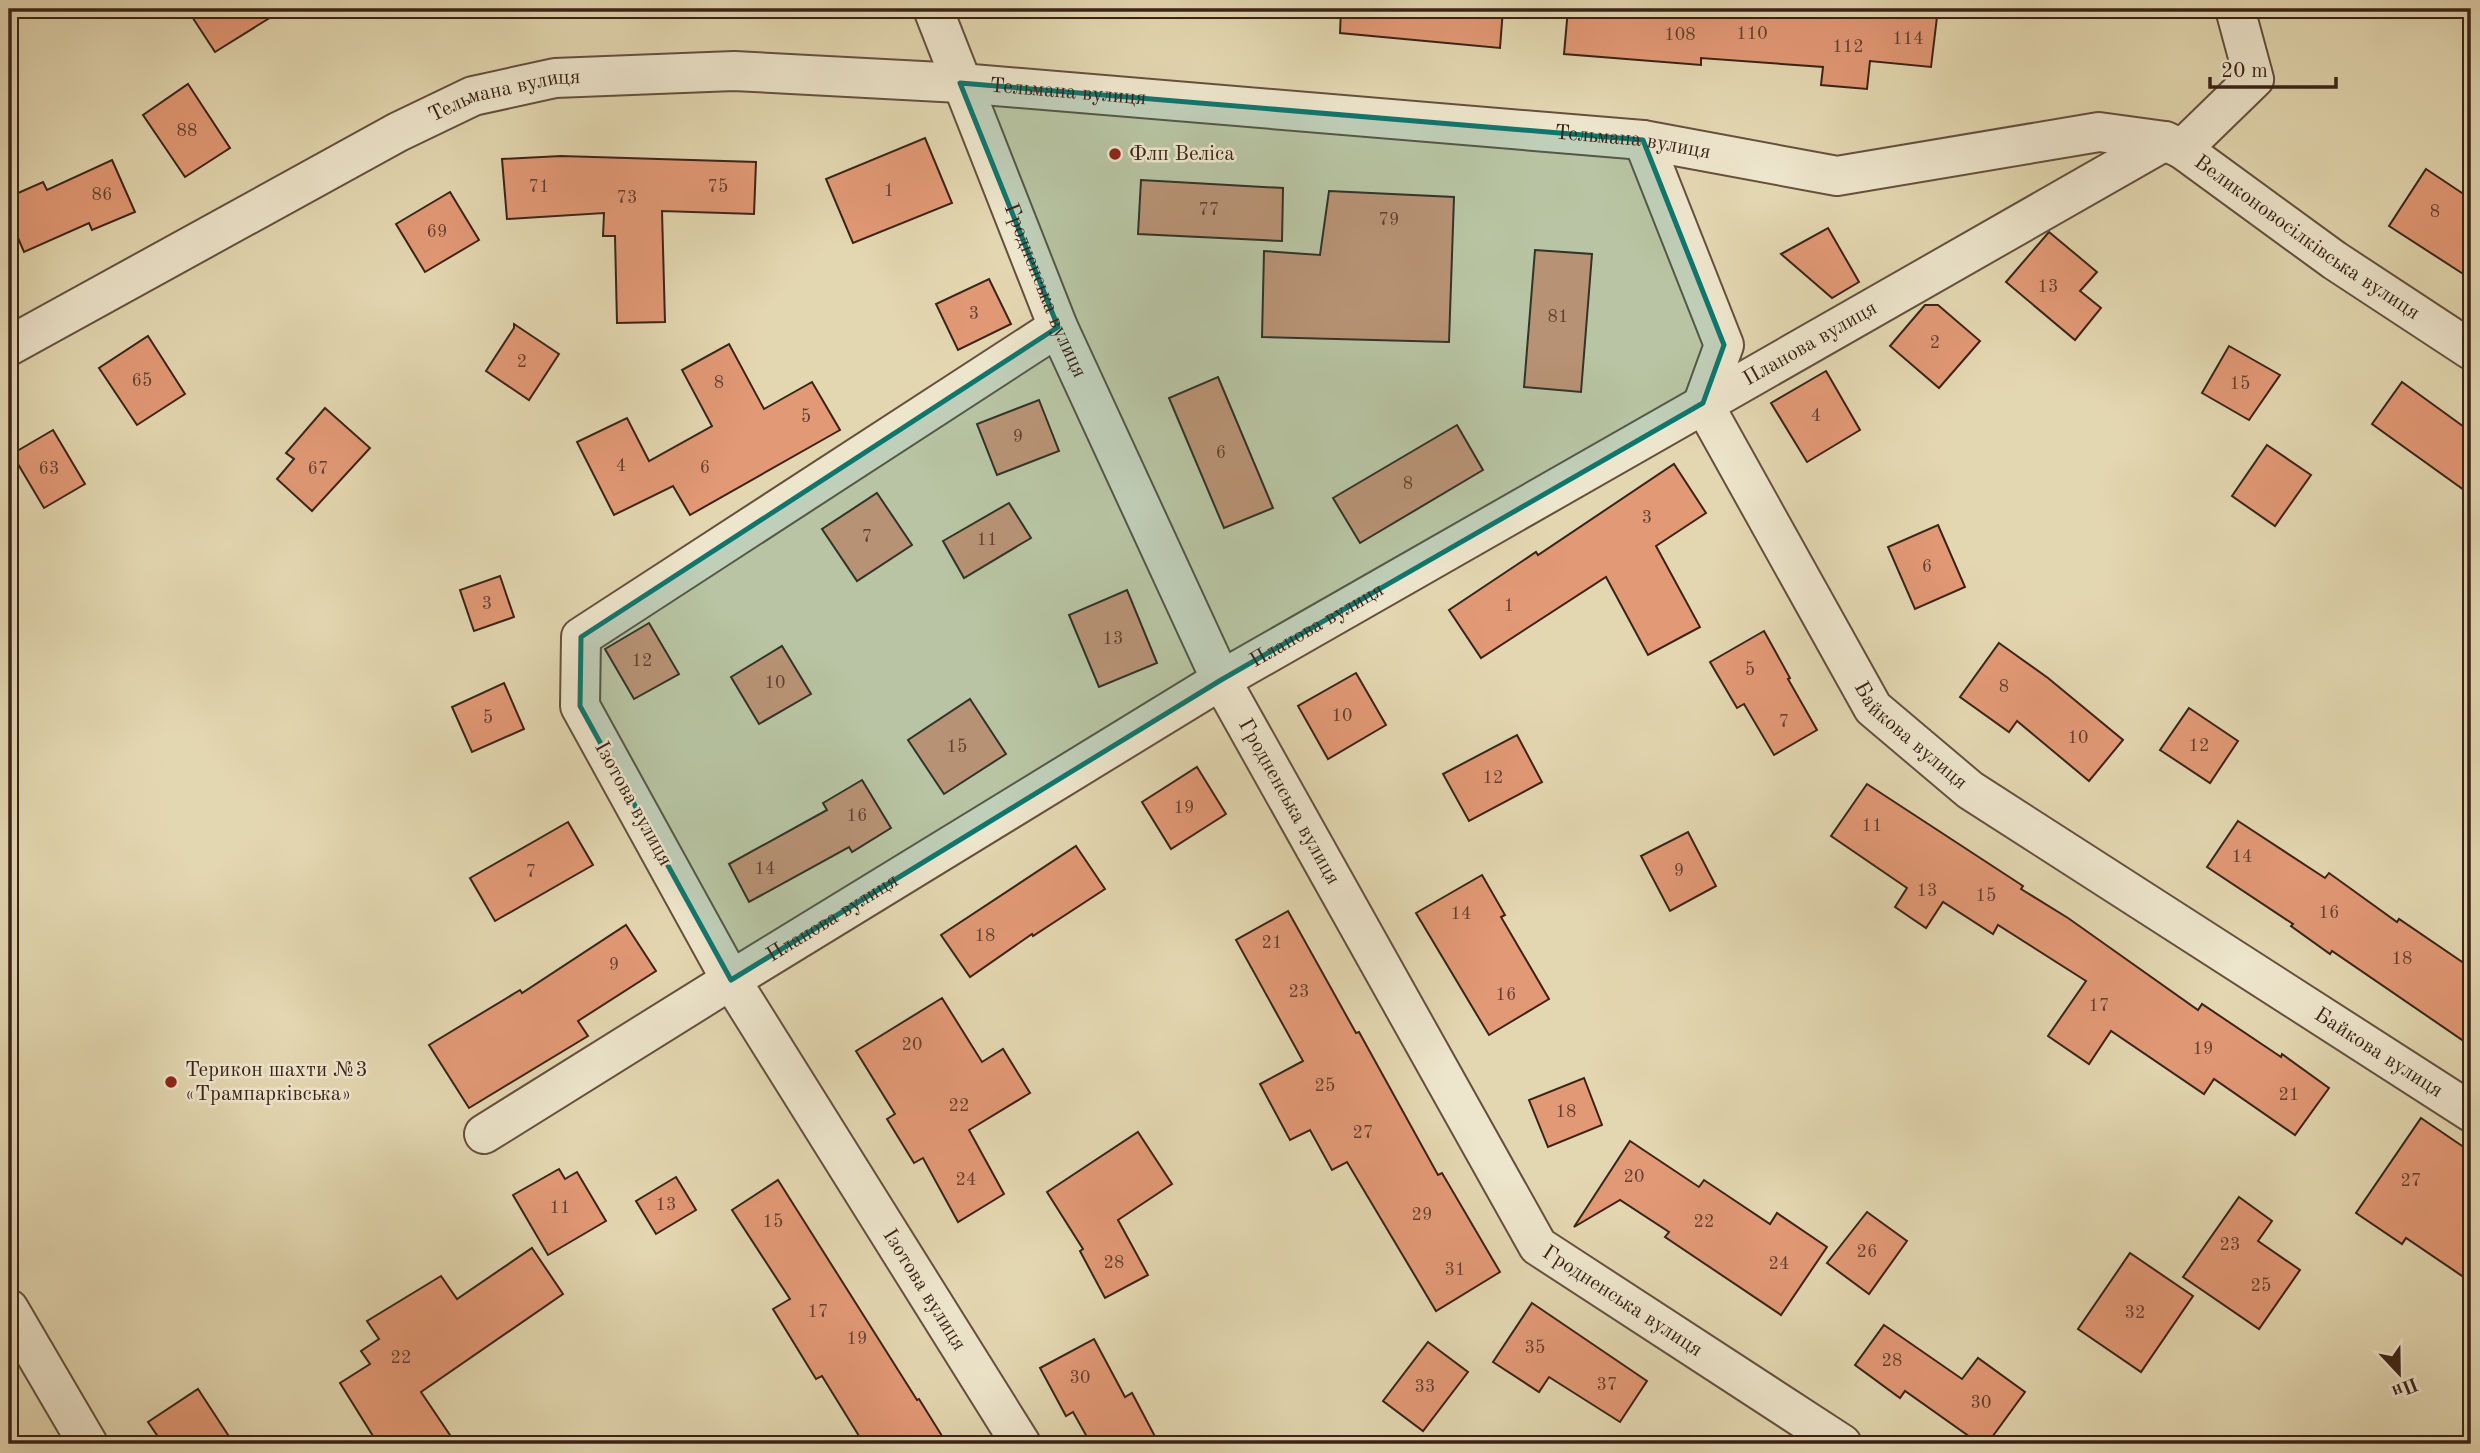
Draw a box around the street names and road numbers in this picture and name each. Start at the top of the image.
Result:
street label: Тельмана вулиця [425,67,581,126]
street label: Тельмана вулиця [989,75,1147,109]
street label: Тельмана вулиця [1554,122,1712,163]
street label: Великоновосілківська вулиця [2190,151,2423,324]
street label: Гродненська вулиця [1000,200,1090,381]
street label: Планова вулиця [1740,297,1881,390]
street label: Планова вулиця [1246,579,1387,672]
street label: Байкова вулиця [1850,678,1971,793]
street label: Гродненська вулиця [1234,715,1344,888]
street label: Ізотова вулиця [590,738,676,870]
street label: Планова вулиця [763,870,902,966]
street label: Байкова вулиця [2311,1004,2447,1102]
street label: Ізотова вулиця [878,1226,970,1354]
street label: Гродненська вулиця [1539,1241,1706,1361]

